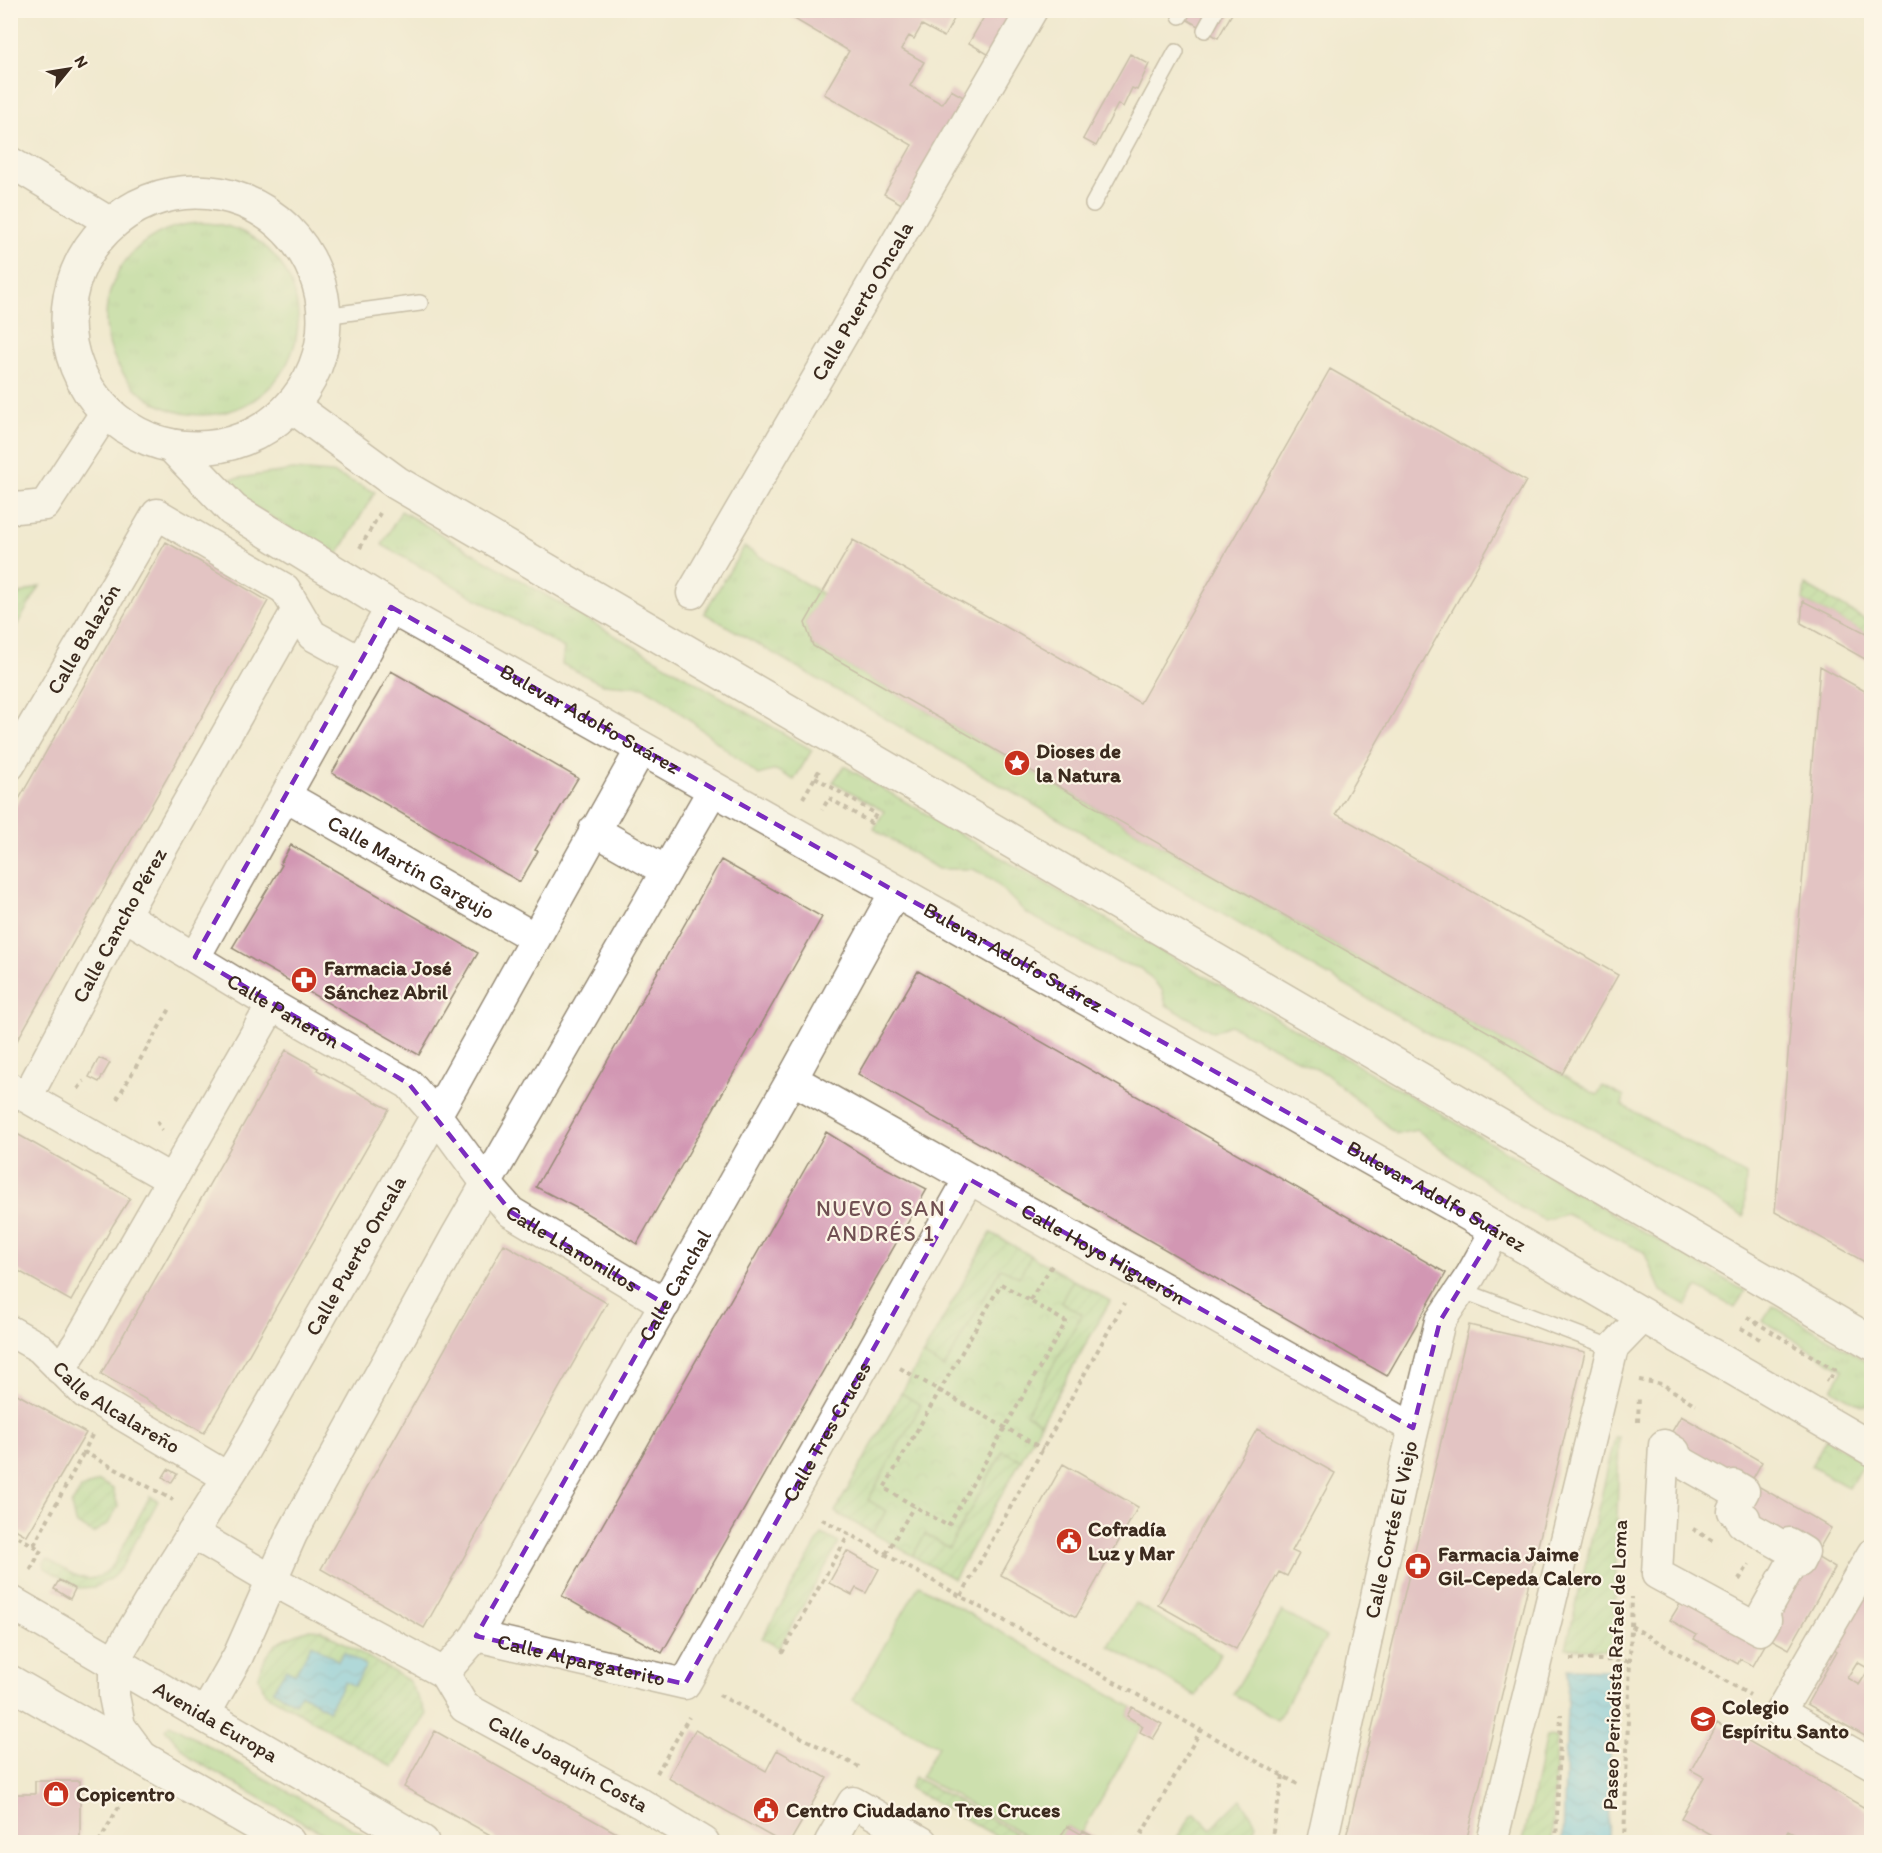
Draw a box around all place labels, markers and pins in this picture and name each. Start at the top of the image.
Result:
place label: Dioses de la Natura [1036,738,1122,787]
place icon: Dioses de la Natura [1002,748,1032,778]
place label: Farmacia José Sánchez Abril [324,955,452,1004]
pharmacy icon: Farmacia José Sánchez Abril [289,965,319,995]
place label: Cofradía Luz y Mar [1088,1516,1175,1566]
public building icon: Cofradía Luz y Mar [1054,1526,1084,1556]
place label: Farmacia Jaime Gil-Cepeda Calero [1438,1541,1602,1591]
pharmacy icon: Farmacia Jaime Gil-Cepeda Calero [1403,1551,1433,1581]
place label: Colegio Espíritu Santo [1722,1694,1849,1744]
school or university icon: Colegio Espíritu Santo [1688,1704,1718,1734]
shop icon: Copicentro [41,1779,71,1809]
place label: Copicentro [76,1781,175,1807]
public building icon: Centro Ciudadano Tres Cruces [751,1795,781,1825]
place label: Centro Ciudadano Tres Cruces [786,1797,1060,1822]

